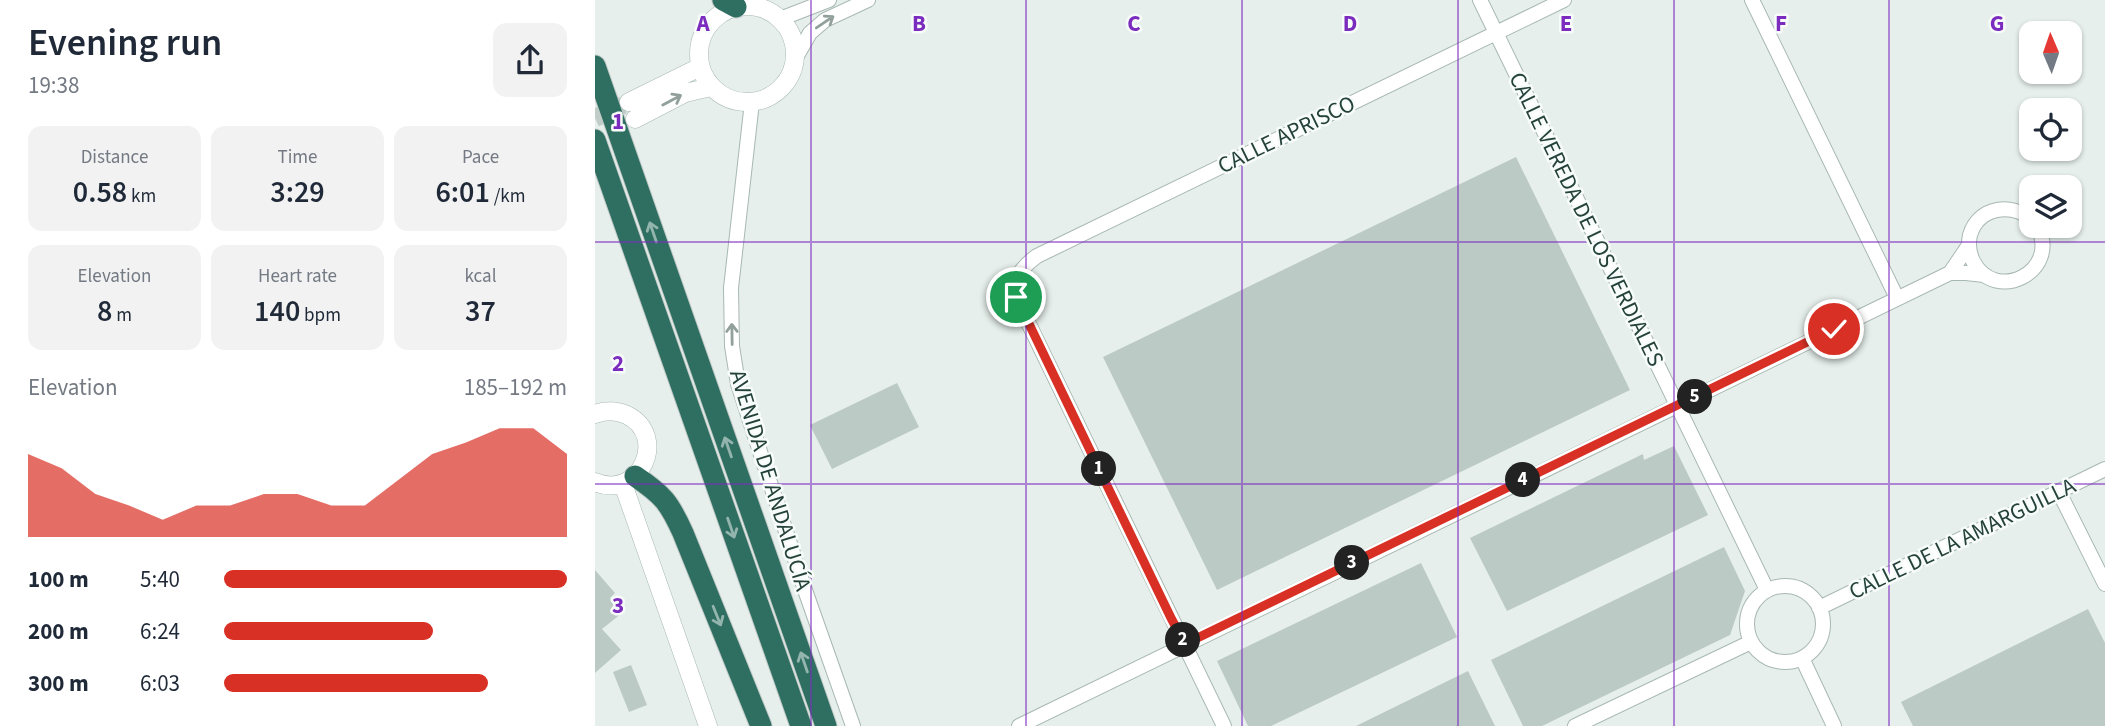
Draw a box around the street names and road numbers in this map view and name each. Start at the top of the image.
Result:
street label: CALLE VEREDA DE LOS VERDIALES [1501,66,1672,372]
street label: CALLE APRISCO [1212,87,1361,182]
street label: AVENIDA DE ANDALUCÍA [721,365,820,595]
street label: CALLE DE LA AMARGUILLA [1843,469,2082,608]

